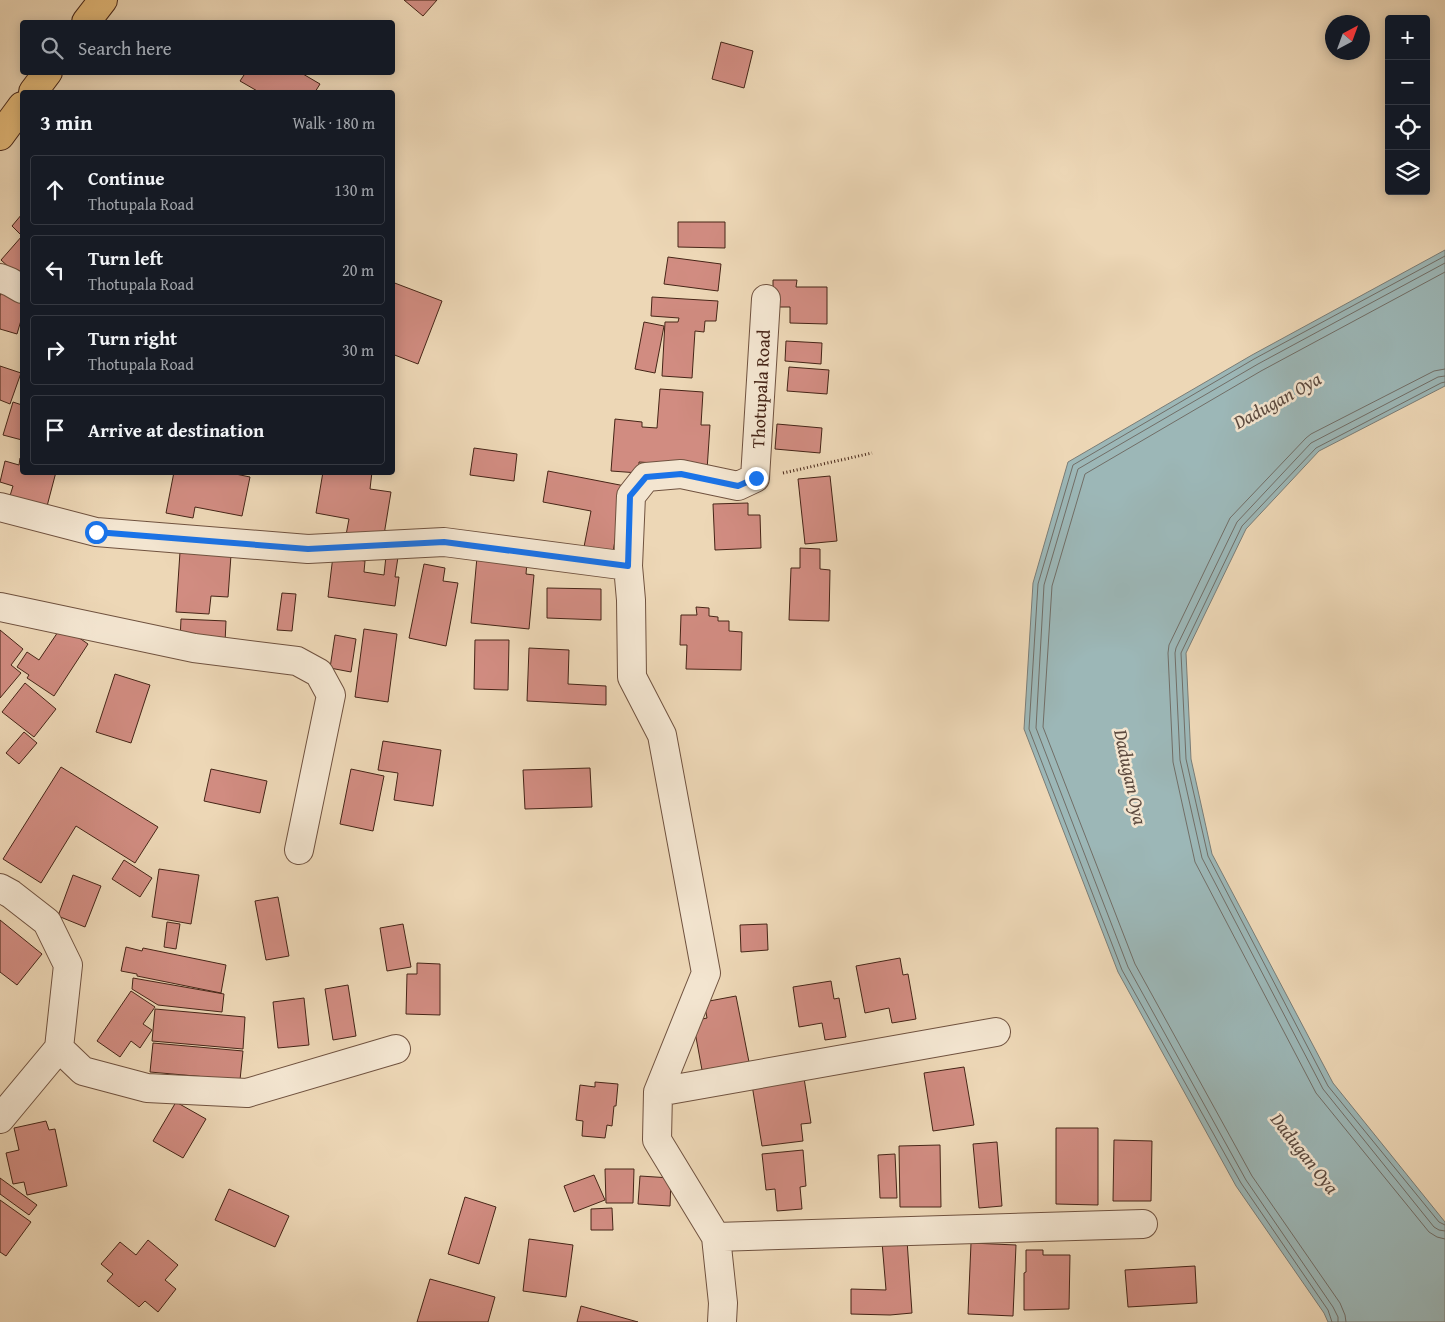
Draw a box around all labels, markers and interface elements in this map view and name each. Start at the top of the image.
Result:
north arrow [1325,15,1370,60]
map controls [1385,15,1430,195]
button: + [1385,15,1430,60]
search box [20,20,395,75]
icon: search [38,34,66,62]
text: Search here [78,34,172,62]
button: − [1385,60,1430,105]
button: locate [1385,105,1430,150]
text: 3 min [40,107,92,138]
text: Walk · 180 m [292,111,375,135]
button: layers [1385,150,1430,195]
text: Continue [88,164,165,192]
icon: ahead [41,176,69,204]
text: 130 m [334,178,374,202]
text: Thotupala Road [88,192,194,216]
text: Turn left [88,244,163,272]
icon: left [41,256,69,284]
text: 20 m [342,258,374,282]
text: Thotupala Road [88,272,194,296]
text: Turn right [88,324,177,352]
street label: Thotupala Road [744,329,777,449]
icon: right [41,336,69,364]
text: 30 m [342,338,374,362]
text: Thotupala Road [88,352,194,376]
water label: Dadugan Oya [1227,364,1326,436]
icon: arrive [41,416,69,444]
text: Arrive at destination [88,416,264,444]
route end [745,467,768,490]
route start [85,521,108,544]
water label: Dadugan Oya [1107,726,1155,828]
water label: Dadugan Oya [1264,1105,1346,1200]

